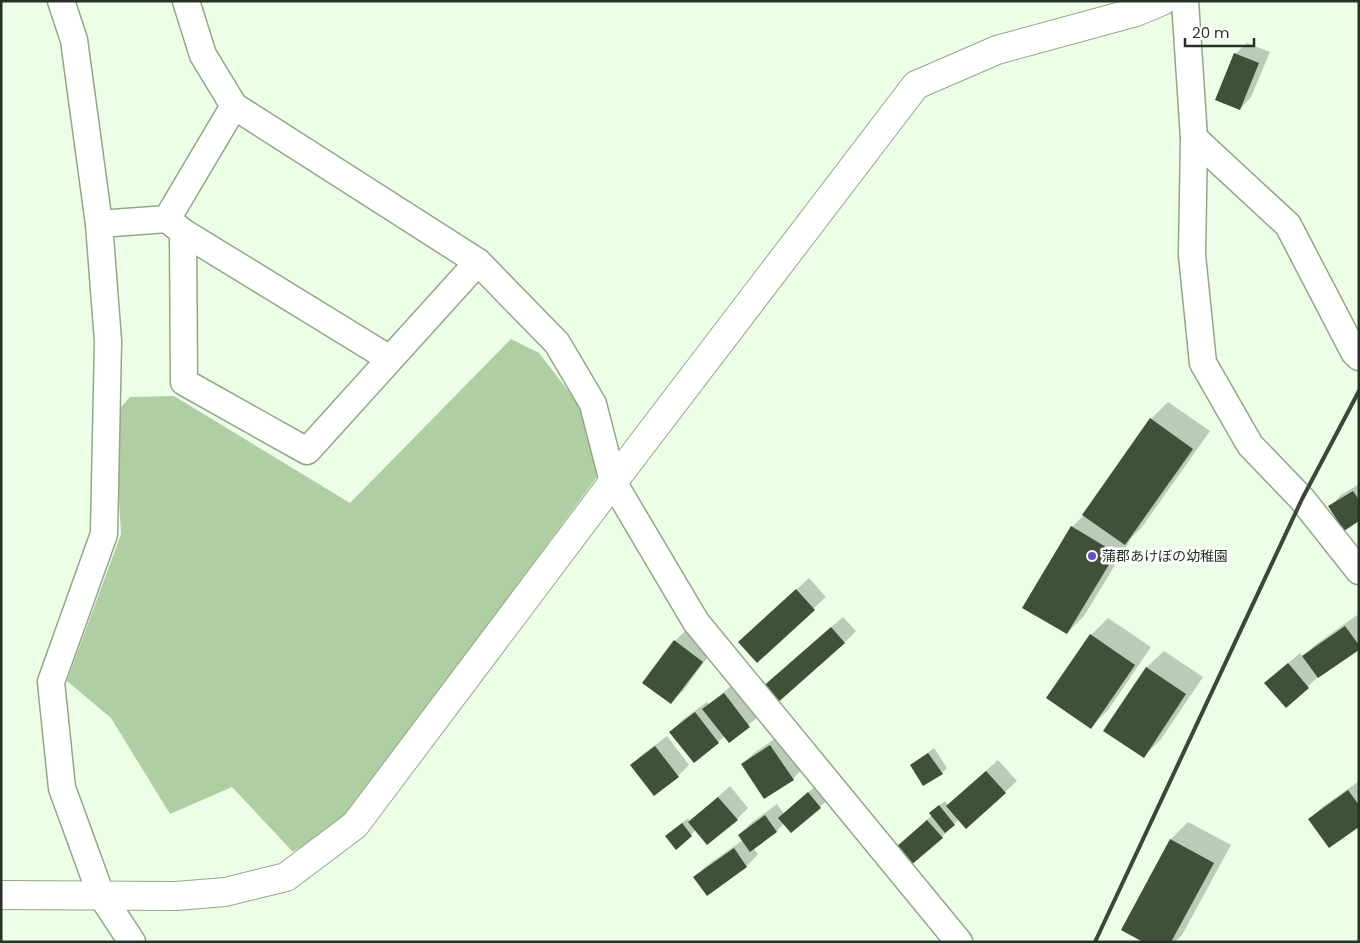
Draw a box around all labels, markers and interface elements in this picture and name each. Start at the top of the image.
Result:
scale bar [1185,15,1254,47]
text: 20 m [1192,22,1230,43]
place label: 蒲郡あけぼの幼稚園 [1102,546,1228,566]
marker: 蒲郡あけぼの幼稚園 [1086,550,1098,562]

